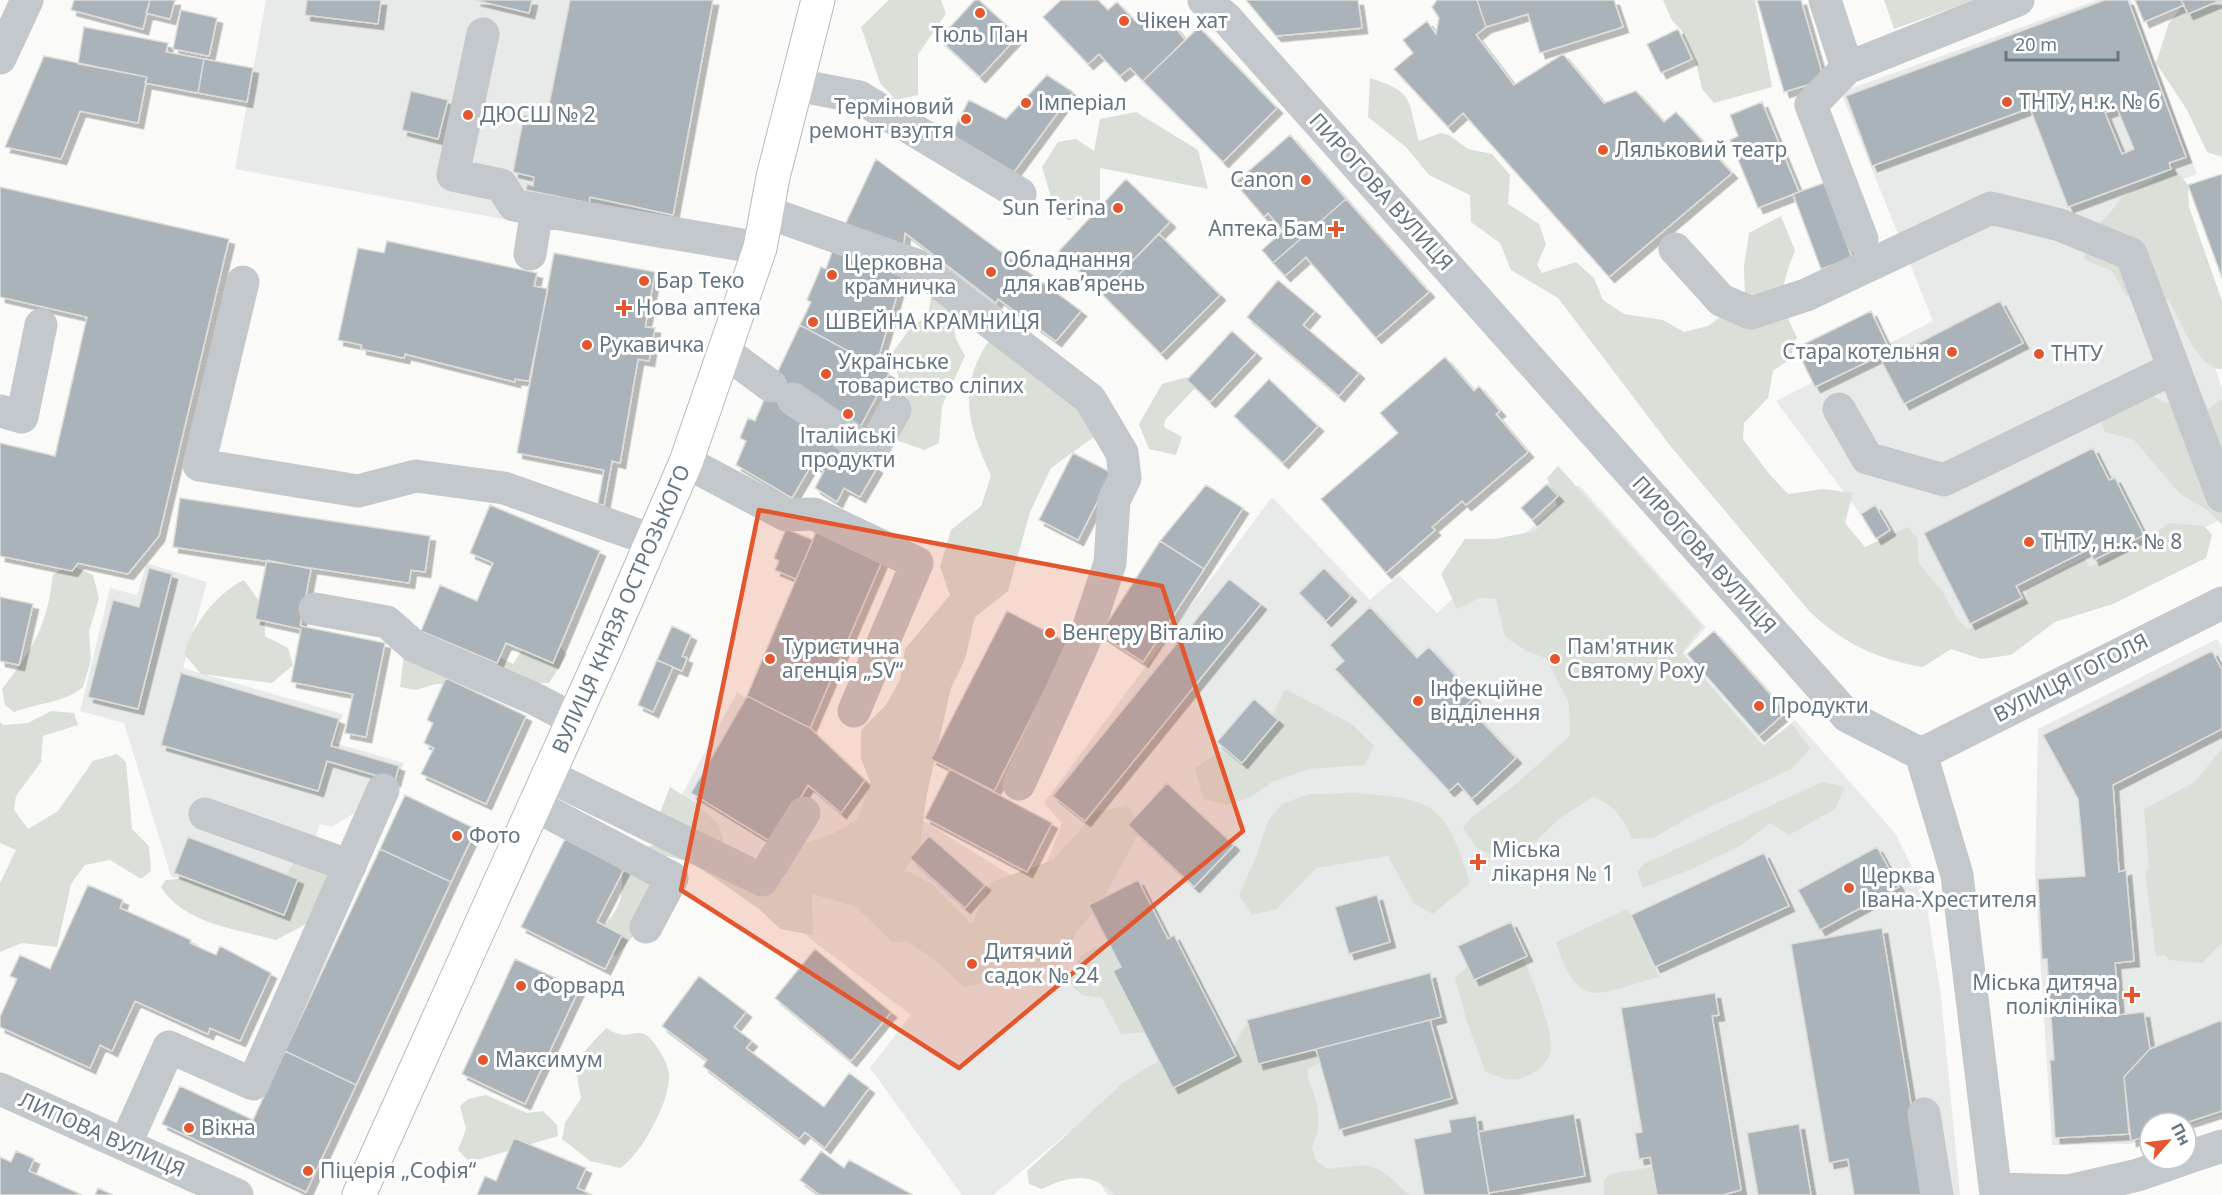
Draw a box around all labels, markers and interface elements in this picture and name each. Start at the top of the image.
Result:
marker: Тюль Пан [973,6,987,20]
place label: Чікен хат [1136,6,1228,34]
marker: Чікен хат [1117,14,1131,28]
place label: Тюль Пан [931,20,1029,48]
scale bar [2006,24,2118,62]
text: 20 m [2015,32,2057,56]
place label: ТНТУ, н.к. № 6 [2019,87,2160,115]
place label: Імперіал [1038,88,1127,116]
place label: Терміновий ремонт взуття [809,92,954,144]
marker: ТНТУ, н.к. № 6 [2000,95,2014,109]
marker: Імперіал [1019,96,1033,110]
place label: ДЮСШ № 2 [480,100,596,128]
street label: ПИРОГОВА ВУЛИЦЯ [1303,107,1460,276]
marker: ДЮСШ № 2 [461,108,475,122]
marker: Терміновий ремонт взуття [959,112,973,126]
place label: Ляльковий театр [1615,135,1787,163]
marker: Ляльковий театр [1596,143,1610,157]
place label: Canon [1230,165,1294,193]
marker: Canon [1299,173,1313,187]
place label: Sun Terina [1002,193,1106,221]
marker: Sun Terina [1111,201,1125,215]
place label: Аптека Бам [1208,214,1324,242]
marker: Аптека Бам [1329,222,1343,236]
place label: Обладнання для кав’ярень [1003,245,1145,297]
place label: Церковна крамничка [844,248,956,300]
marker: Обладнання для кав’ярень [984,265,998,279]
place label: Бар Теко [656,266,744,294]
marker: Церковна крамничка [825,268,839,282]
marker: Бар Теко [637,274,651,288]
place label: Нова аптека [636,293,761,321]
marker: Нова аптека [617,301,631,315]
place label: ШВЕЙНА КРАМНИЦЯ [825,307,1040,335]
marker: ШВЕЙНА КРАМНИЦЯ [806,315,820,329]
place label: Рукавичка [599,330,704,358]
place label: Стара котельня [1782,337,1940,365]
marker: Рукавичка [580,338,594,352]
place label: ТНТУ [2051,339,2103,367]
marker: Стара котельня [1945,345,1959,359]
place label: Українське товариство сліпих [838,347,1024,399]
marker: ТНТУ [2032,347,2046,361]
marker: Українське товариство сліпих [819,367,833,381]
marker: Італійські продукти [841,407,855,421]
place label: Італійські продукти [800,421,896,473]
street label: ВУЛИЦЯ КНЯЗЯ ОСТРОЗЬКОГО [545,460,696,757]
street label: ПИРОГОВА ВУЛИЦЯ [1626,470,1783,639]
place label: ТНТУ, н.к. № 8 [2041,527,2182,555]
marker: ТНТУ, н.к. № 8 [2022,535,2036,549]
place label: Венгеру Віталію [1062,618,1224,646]
marker: Венгеру Віталію [1043,626,1057,640]
street label: ВУЛИЦЯ ГОГОЛЯ [1988,626,2153,728]
place label: Туристична агенція „SV“ [782,632,904,684]
place label: Пам'ятник Святому Роху [1567,632,1705,684]
marker: Туристична агенція „SV“ [763,652,777,666]
marker: Пам'ятник Святому Роху [1548,652,1562,666]
place label: Інфекційне відділення [1430,674,1543,726]
place label: Продукти [1771,691,1869,719]
marker: Інфекційне відділення [1411,694,1425,708]
marker: Продукти [1752,699,1766,713]
place label: Фото [469,821,520,849]
marker: Фото [450,829,464,843]
place label: Міська лікарня № 1 [1492,835,1614,887]
marker: Міська лікарня № 1 [1469,853,1487,871]
place label: Церква Івана-Хрестителя [1861,861,2037,913]
marker: Церква Івана-Хрестителя [1842,881,1856,895]
place label: Дитячий садок № 24 [984,937,1099,989]
marker: Дитячий садок № 24 [965,957,979,971]
place label: Міська дитяча поліклініка [1972,968,2118,1020]
place label: Форвард [533,971,624,999]
marker: Форвард [514,979,528,993]
marker: Міська дитяча поліклініка [2123,986,2141,1004]
place label: Максимум [495,1045,603,1073]
marker: Максимум [476,1053,490,1067]
street label: ЛИПОВА ВУЛИЦЯ [15,1085,190,1183]
north arrow [2138,1111,2198,1171]
place label: Вікна [201,1113,256,1141]
text: Пн [2166,1119,2196,1149]
marker: Вікна [182,1121,196,1135]
place label: Піцерія „Софія“ [320,1156,477,1184]
marker: Піцерія „Софія“ [301,1164,315,1178]

